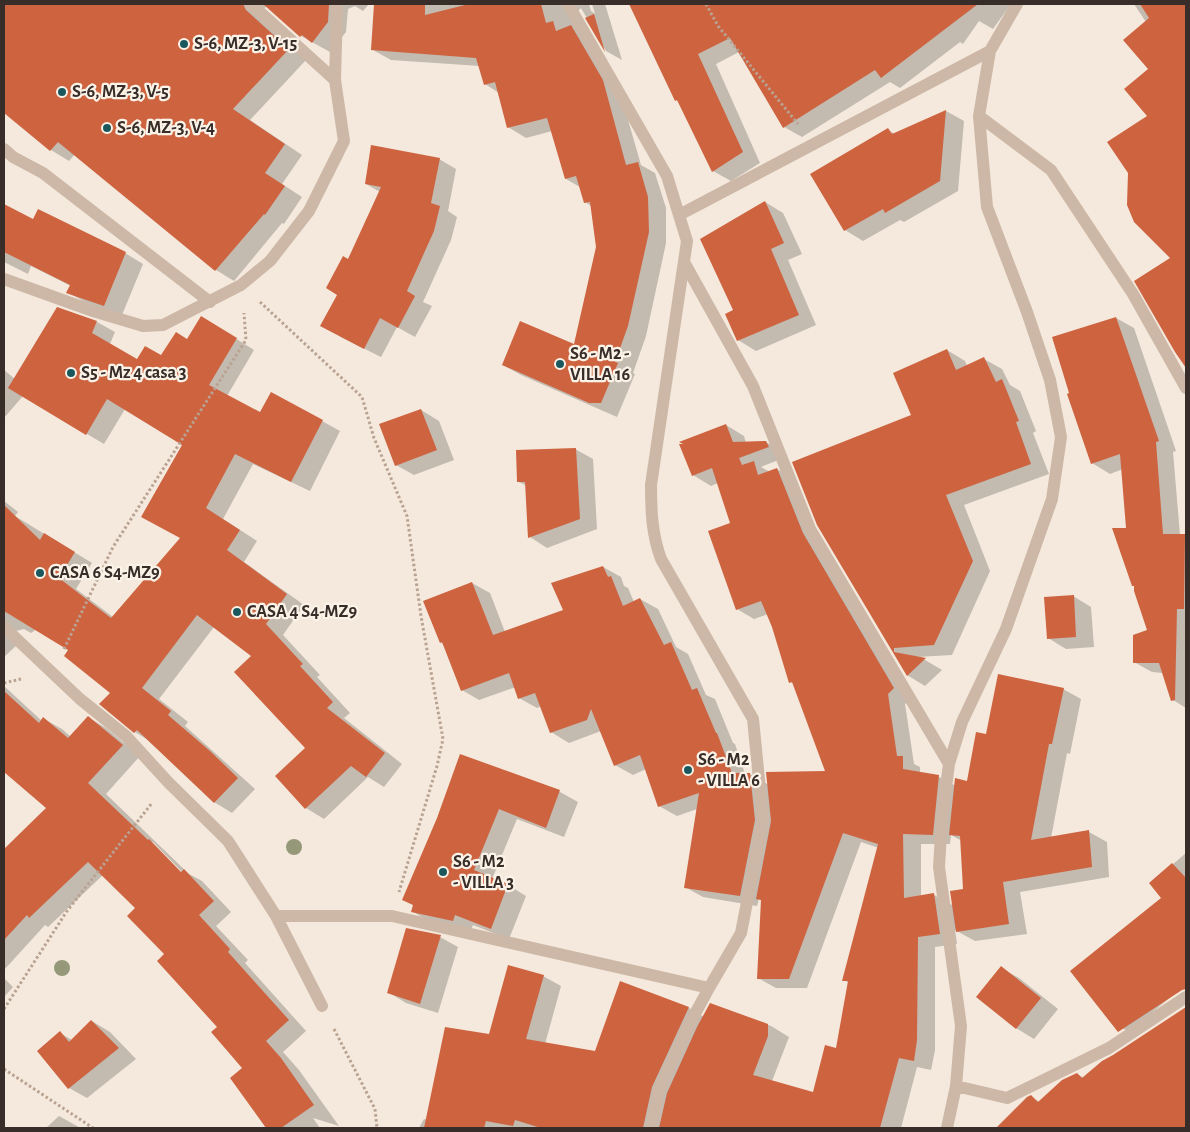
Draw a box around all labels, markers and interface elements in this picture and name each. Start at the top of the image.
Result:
place label: S-6, MZ-3, V-15 [194,35,297,53]
marker: S-6, MZ-3, V-15 [178,38,190,50]
place label: S-6, MZ-3, V-5 [72,83,169,101]
marker: S-6, MZ-3, V-5 [56,86,68,98]
place label: S-6, MZ-3, V-4 [117,119,215,137]
marker: S-6, MZ-3, V-4 [101,122,113,134]
place label: S6 - M2 - VILLA 16 [570,345,630,384]
marker: S6 - M2 - VILLA 16 [554,358,566,370]
place label: S5 - Mz 4 casa 3 [81,364,187,382]
marker: S5 - Mz 4 casa 3 [65,367,77,379]
place label: CASA 6 S4-MZ9 [50,564,160,582]
marker: CASA 6 S4-MZ9 [34,567,46,579]
place label: CASA 4 S4-MZ9 [247,603,357,621]
marker: CASA 4 S4-MZ9 [231,606,243,618]
place label: S6 - M2 - VILLA 6 [698,751,760,790]
marker: S6 - M2 - VILLA 6 [682,764,694,776]
place label: S6 - M2 - VILLA 3 [453,853,514,892]
marker: S6 - M2 - VILLA 3 [437,866,449,878]

